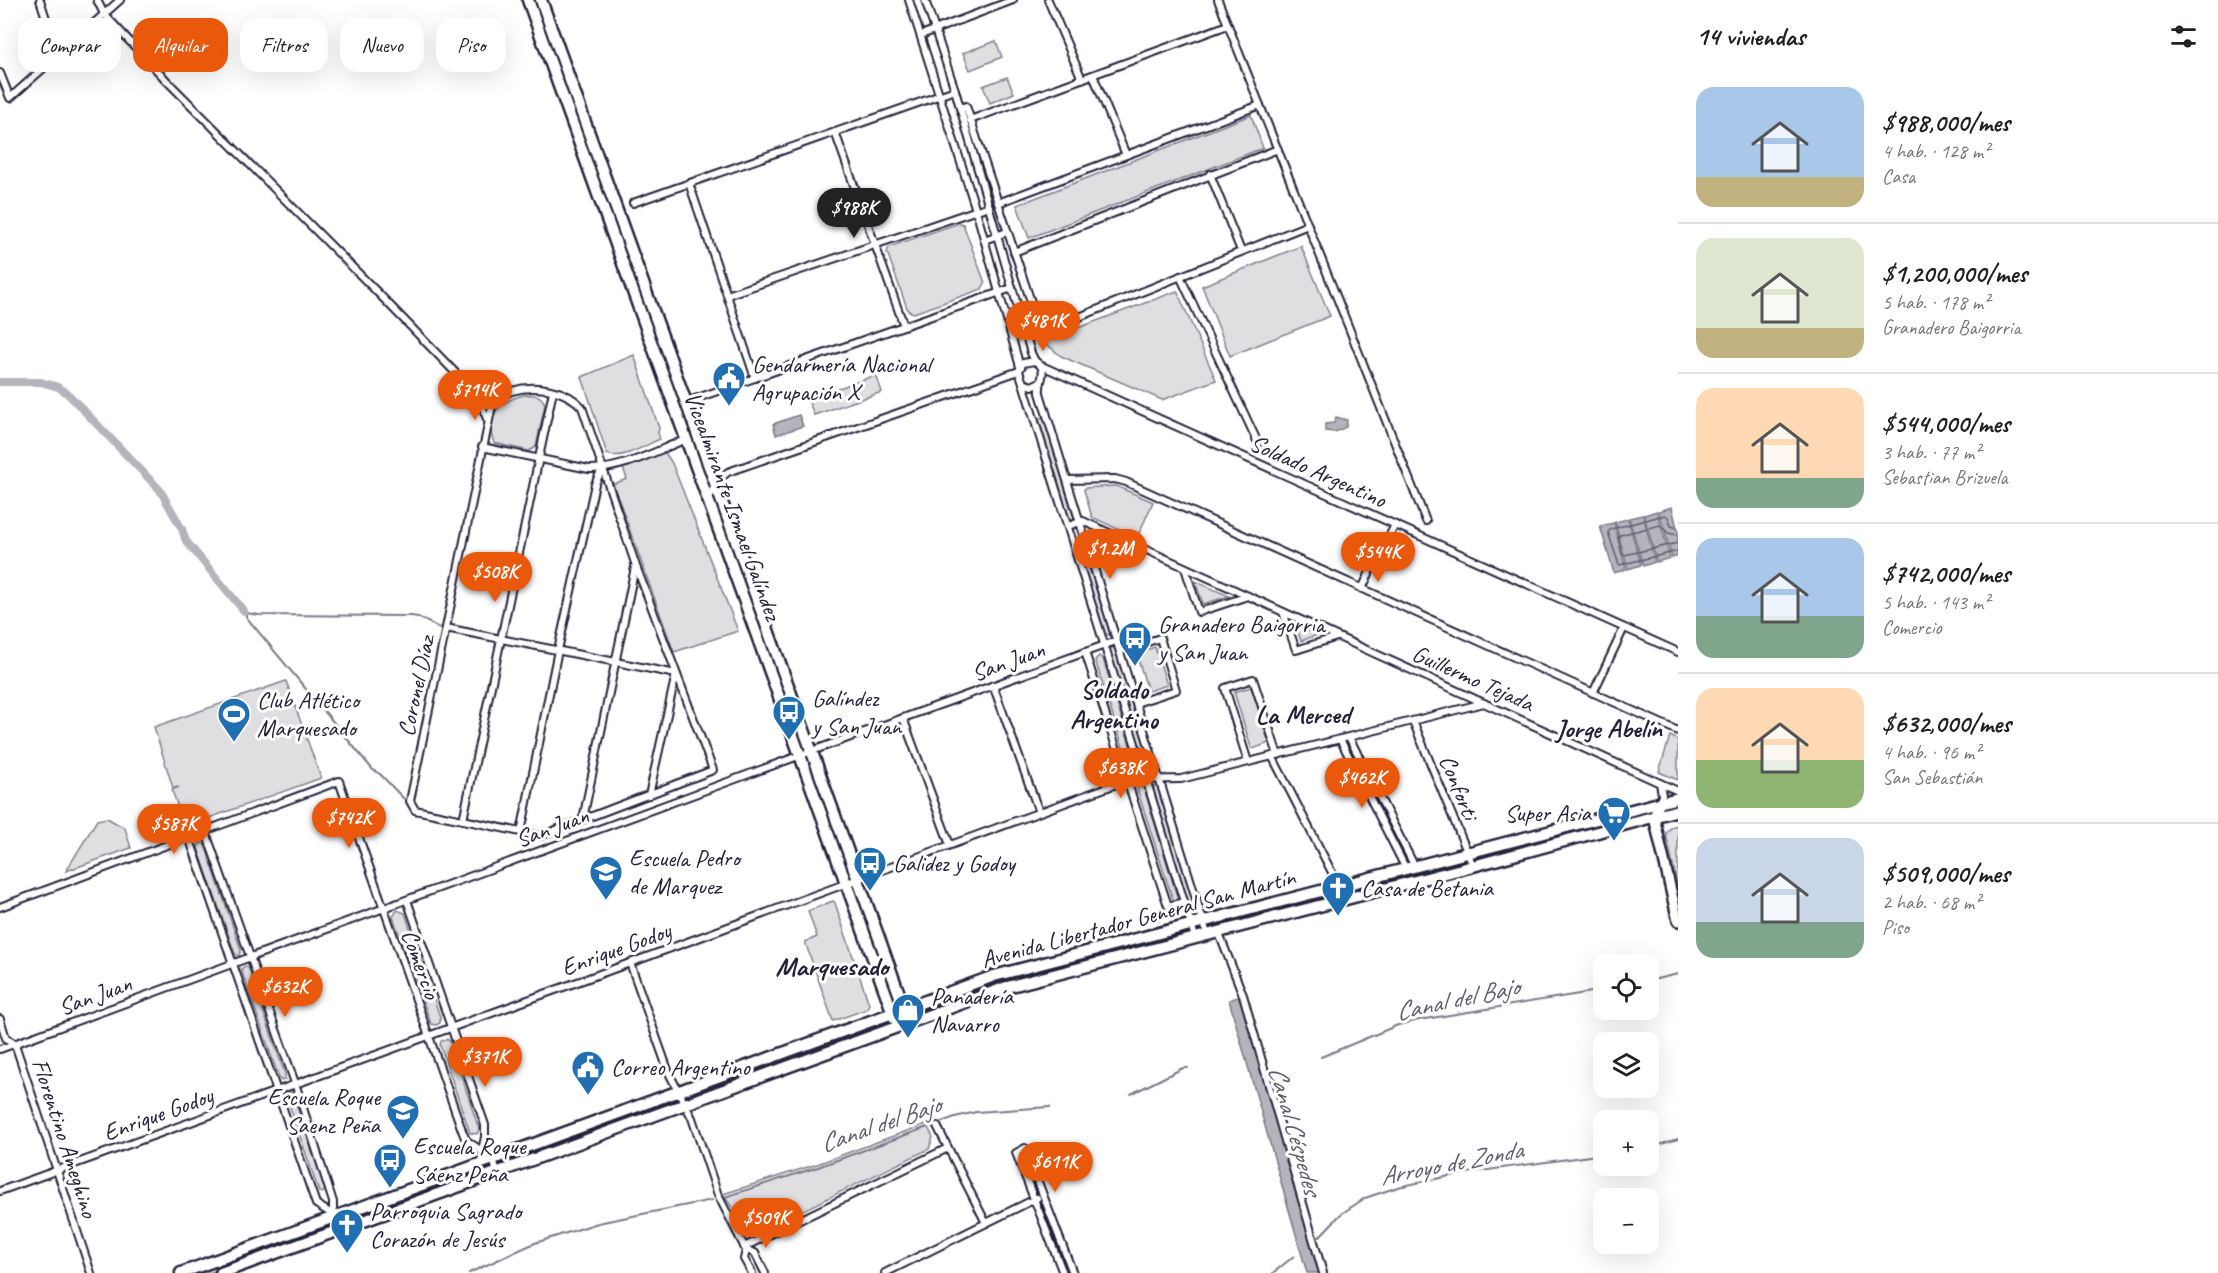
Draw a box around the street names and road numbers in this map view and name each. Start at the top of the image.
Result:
street label: Vicealmirante Ismael Galíndez [678,388,789,626]
street label: Soldado Argentino [1245,428,1392,515]
street label: Coronel Díaz [391,631,442,739]
street label: San Juan [967,634,1049,688]
street label: Guillermo Tejada [1408,638,1540,719]
street label: Conforti [1433,750,1487,827]
street label: San Juan [511,800,593,854]
street label: Avenida Libertador General San Martín [978,861,1299,974]
street label: Enrique Godoy [557,915,677,983]
street label: Comercio [395,925,448,1004]
street label: San Juan [54,968,136,1022]
street label: Florentino Ameghino [25,1055,105,1223]
street label: Enrique Godoy [99,1080,219,1148]

